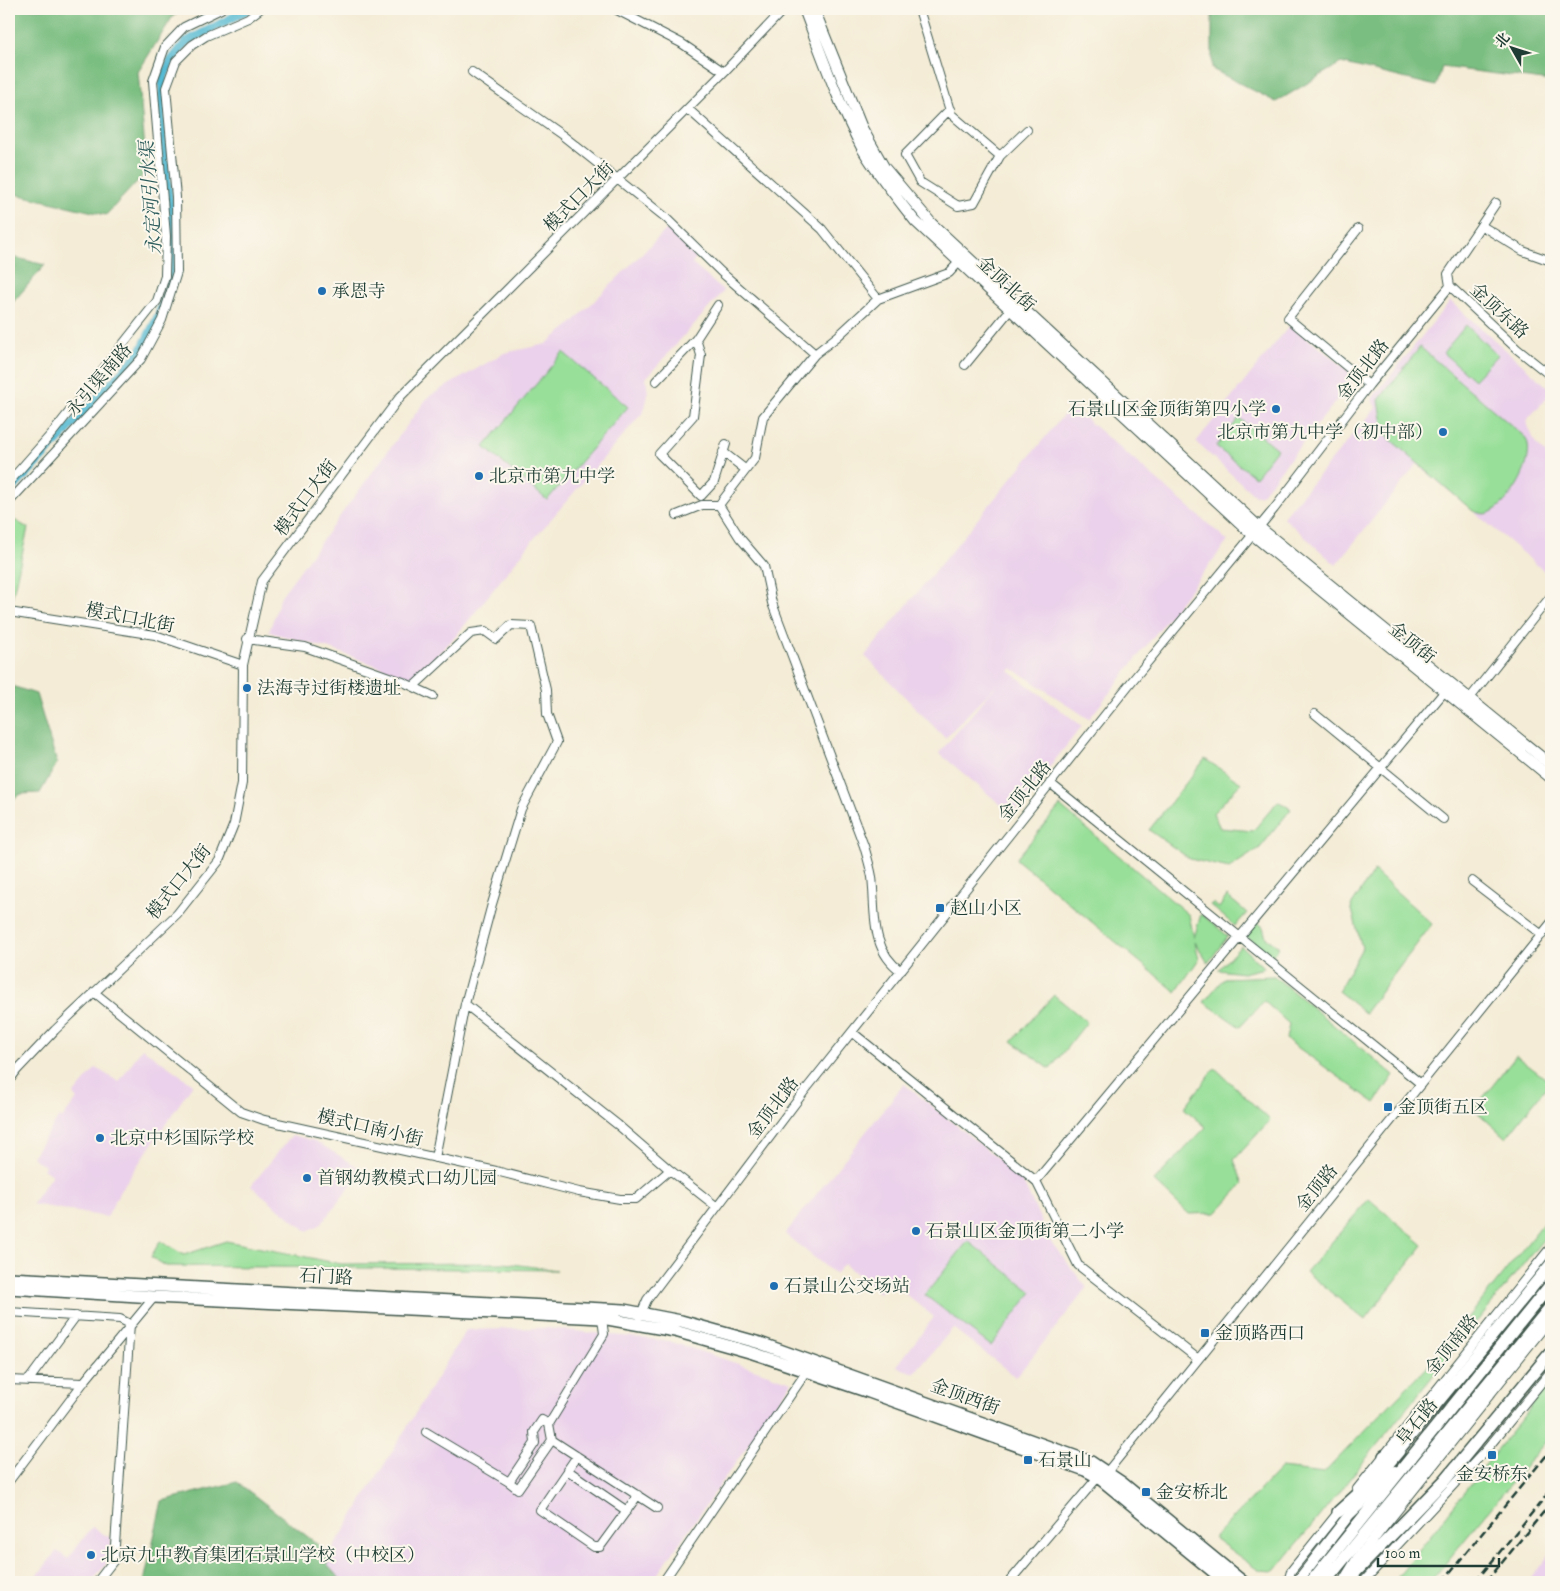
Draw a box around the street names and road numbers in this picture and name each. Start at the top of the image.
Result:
street label: 模式口大街 [539,157,619,237]
street label: 金顶北街 [972,251,1040,317]
street label: 金顶东路 [1465,278,1533,344]
street label: 金顶北路 [1332,335,1394,405]
street label: 永引渠南路 [61,338,137,422]
street label: 模式口大街 [270,455,342,541]
street label: 模式口北街 [84,598,176,638]
street label: 金顶街 [1384,617,1440,669]
street label: 金顶北路 [993,756,1057,826]
street label: 模式口大街 [142,840,216,924]
street label: 金顶北路 [742,1072,804,1144]
street label: 模式口南小街 [315,1105,425,1151]
street label: 金顶路 [1291,1160,1343,1216]
street label: 石门路 [298,1264,354,1290]
street label: 金顶南路 [1420,1310,1484,1380]
street label: 金顶西街 [927,1374,1003,1420]
street label: 阜石路 [1391,1394,1443,1450]

